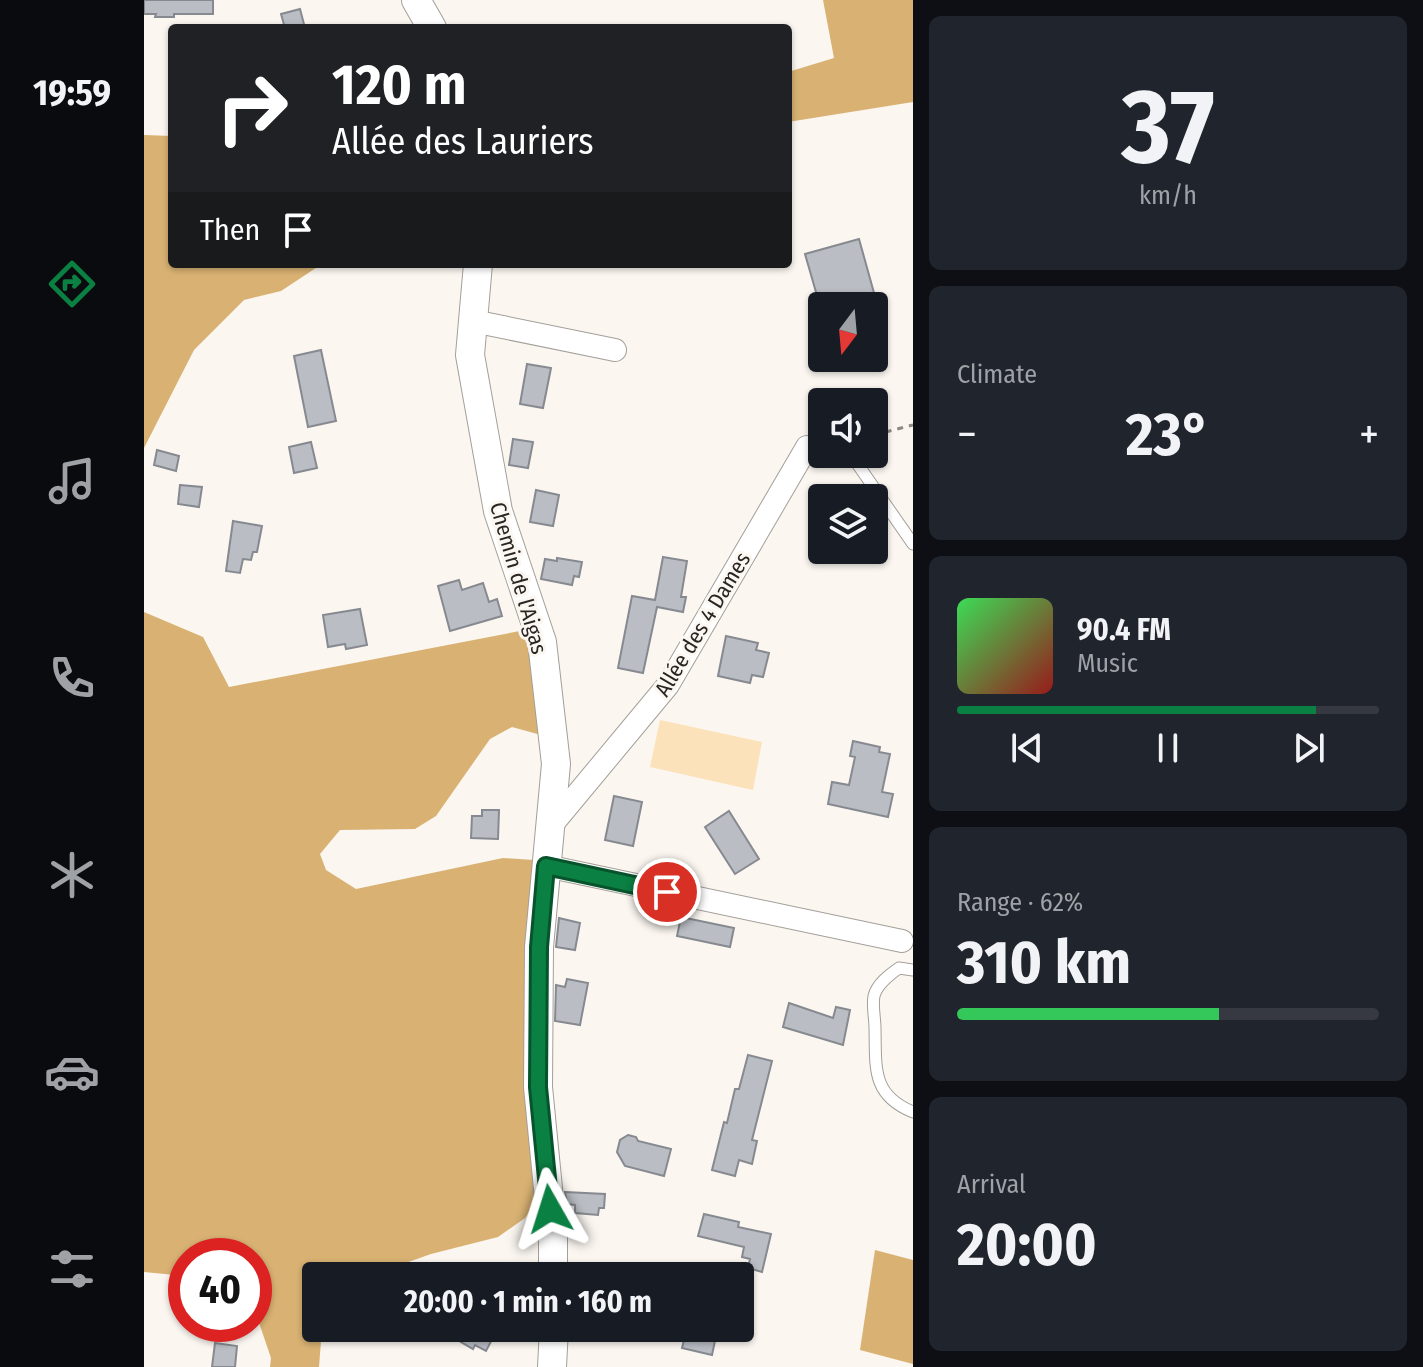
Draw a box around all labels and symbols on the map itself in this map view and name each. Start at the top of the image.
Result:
north arrow [808,292,888,372]
street label: Chemin de l'Aigas [484,499,553,657]
street label: Allée des 4 Dames [649,547,756,701]
pin [633,858,701,926]
position arrow [508,1167,592,1251]
speed limit sign: 40 [168,1238,272,1342]

